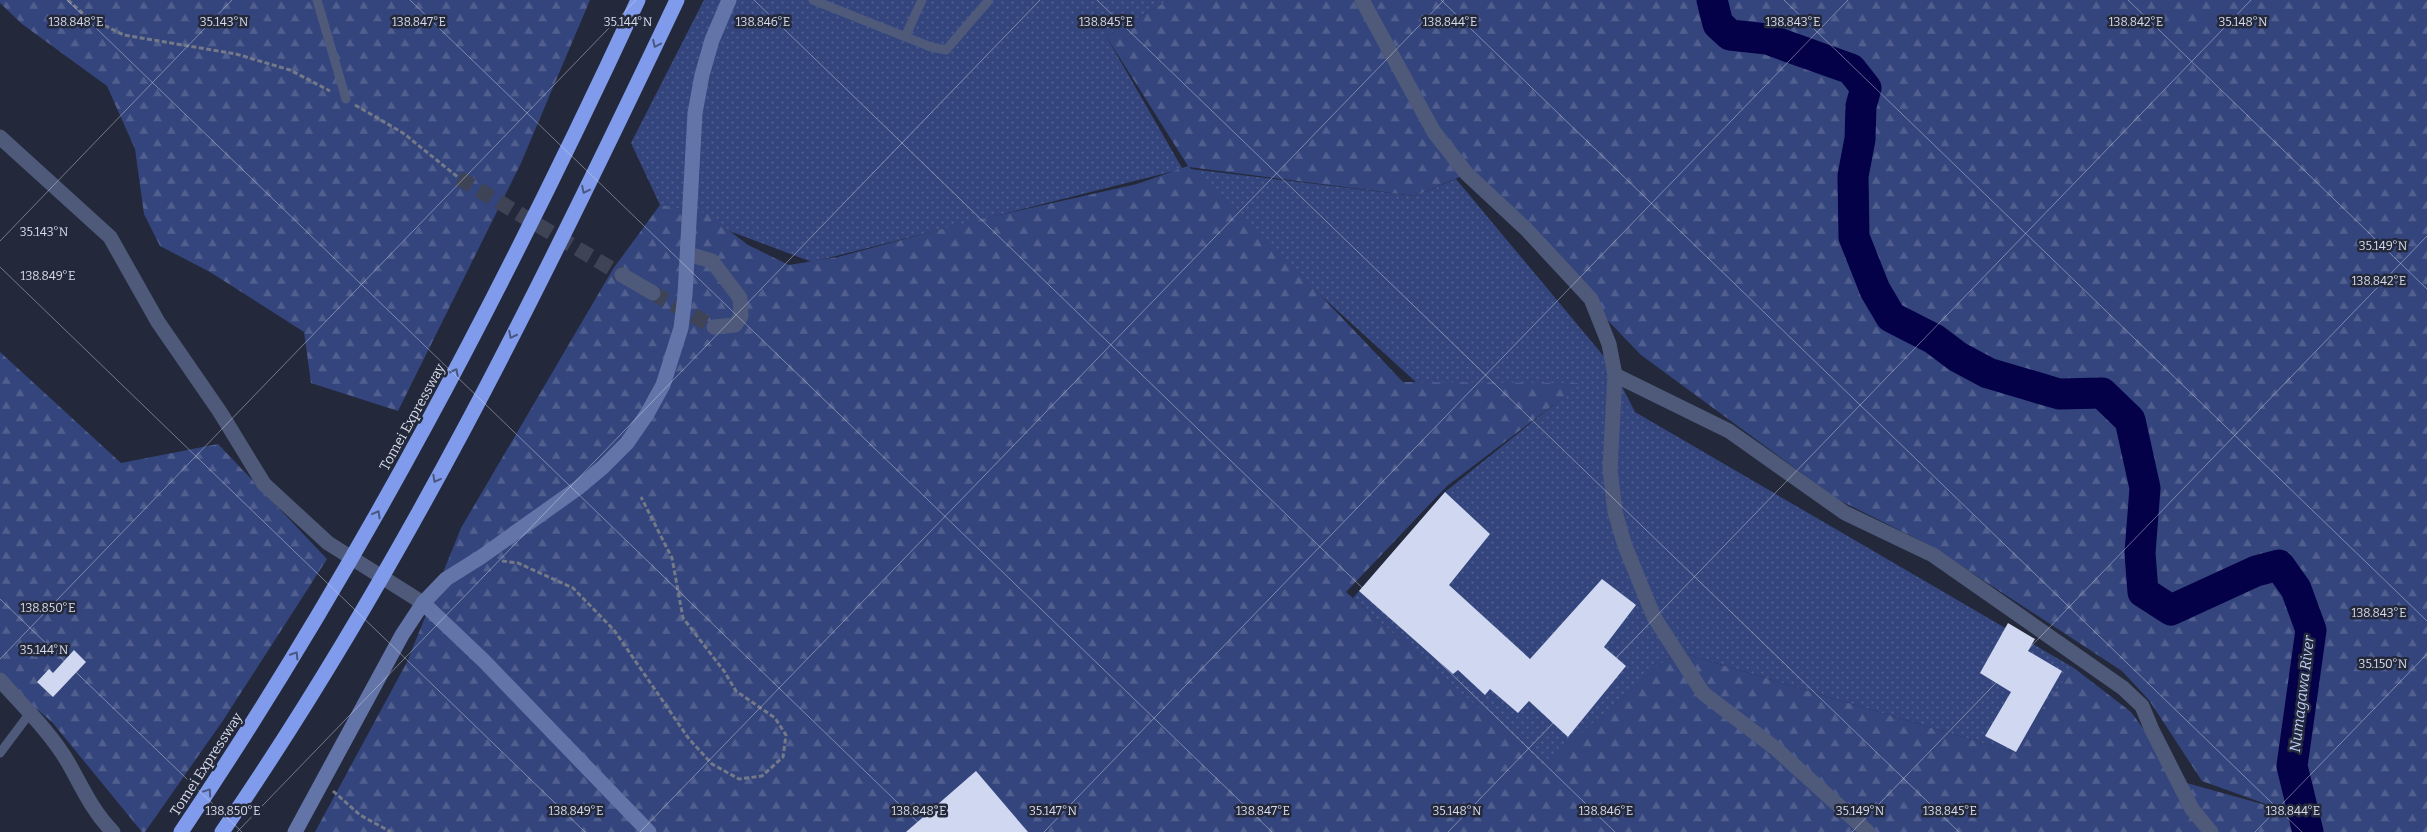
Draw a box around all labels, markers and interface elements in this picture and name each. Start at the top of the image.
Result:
text: 138.848°E [48,15,104,29]
text: 35.143°N [200,15,249,29]
text: 138.847°E [392,15,446,29]
text: 35.144°N [604,15,653,29]
text: 138.846°E [736,15,790,29]
text: 138.845°E [1079,15,1133,29]
text: 138.844°E [1423,15,1477,29]
text: 138.843°E [1766,15,1820,29]
text: 138.842°E [2109,15,2163,29]
text: 35.148°N [2218,15,2268,29]
one-way arrow [652,39,662,48]
one-way arrow [581,185,591,194]
text: 35.143°N [20,225,69,239]
text: 35.149°N [2359,239,2408,253]
text: 138.849°E [21,269,75,283]
text: 138.842°E [2352,274,2406,288]
one-way arrow [508,330,518,339]
street label: Tomei Expressway [376,360,449,474]
one-way arrow [449,368,459,377]
one-way arrow [432,474,442,483]
one-way arrow [371,510,381,519]
text: 138.850°E [21,601,75,615]
text: 138.843°E [2352,606,2406,620]
water label: Numagawa River [2286,634,2318,753]
text: 35.144°N [20,643,69,657]
one-way arrow [289,651,299,660]
text: 35.150°N [2359,657,2408,671]
street label: Tomei Expressway [167,709,247,819]
one-way arrow [202,788,211,797]
text: 138.850°E [206,804,260,818]
text: 138.849°E [549,804,603,818]
text: 138.848°E [891,804,947,818]
text: 35.147°N [1029,804,1078,818]
text: 138.847°E [1236,804,1290,818]
text: 35.148°N [1432,804,1482,818]
text: 138.846°E [1579,804,1633,818]
text: 35.149°N [1836,804,1885,818]
text: 138.845°E [1923,804,1977,818]
text: 138.844°E [2266,804,2320,818]

